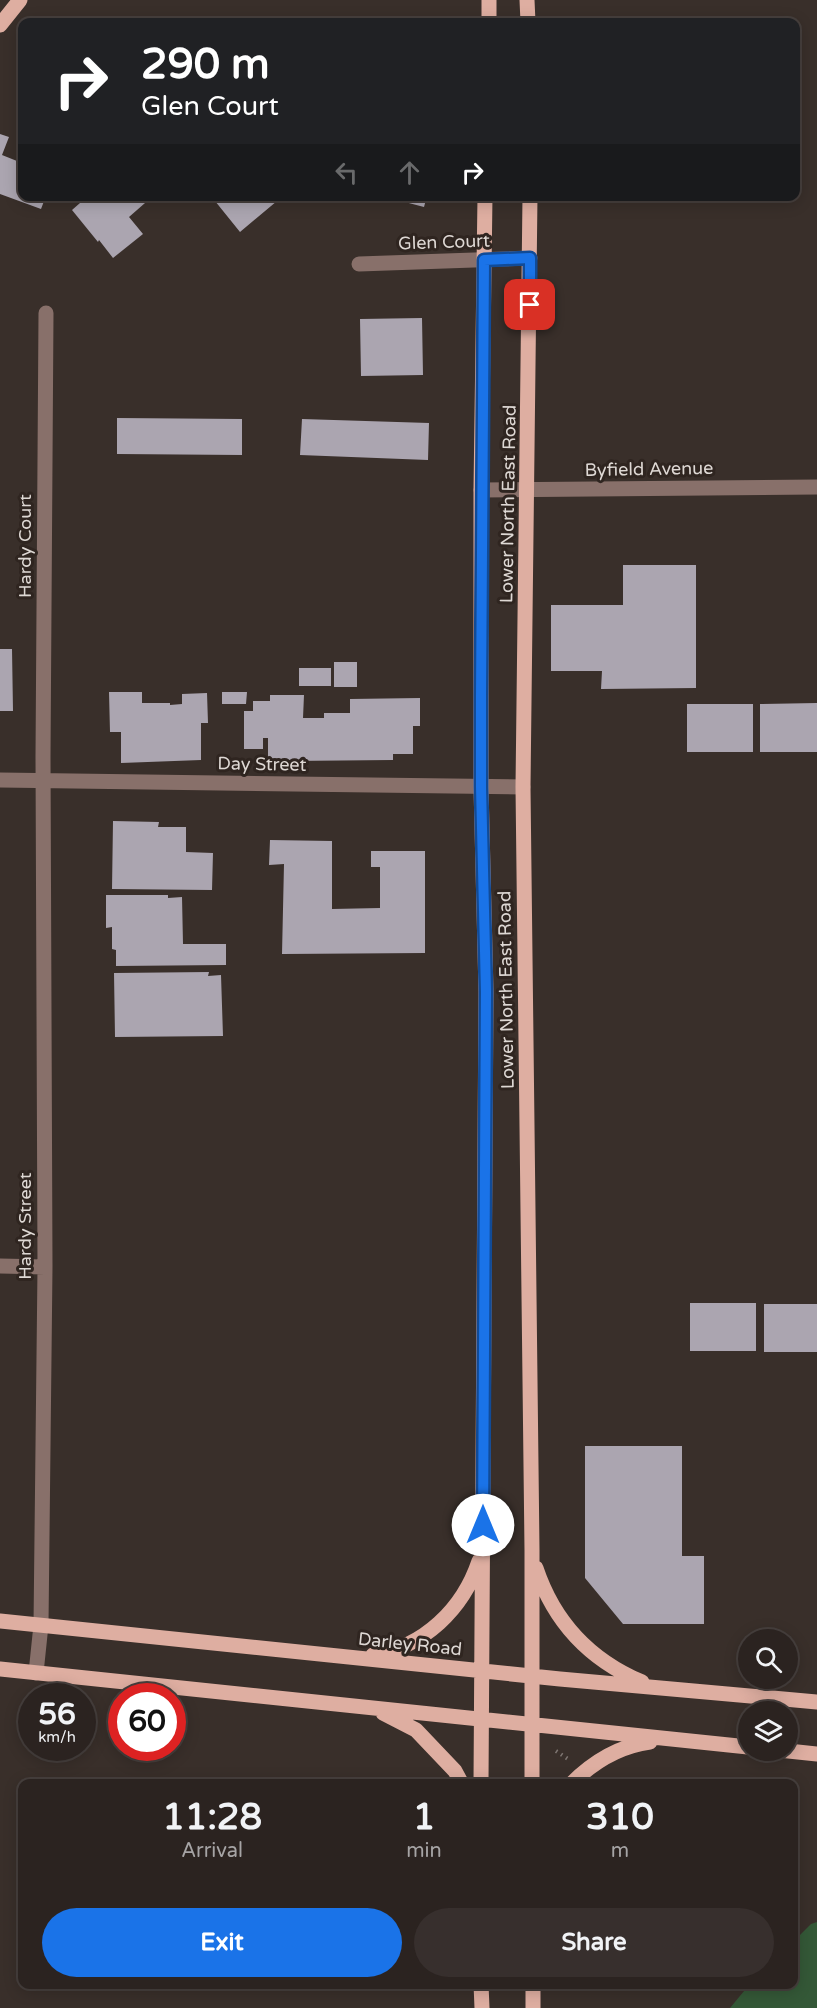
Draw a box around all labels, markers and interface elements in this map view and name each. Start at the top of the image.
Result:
text: 290 m [141,39,270,90]
icon: right [42,42,120,120]
text: Glen Court [141,90,279,123]
icon: left [330,156,363,189]
icon: ahead [393,156,426,189]
icon: right [456,156,489,189]
street label: Glen Court [398,229,490,255]
pin [504,279,555,330]
icon: arrive [513,288,546,321]
street label: Lower North East Road [495,405,521,603]
street label: Byfield Avenue [585,457,713,481]
street label: Hardy Court [14,494,36,598]
street label: Day Street [217,752,307,776]
street label: Lower North East Road [493,891,519,1089]
street label: Hardy Street [14,1172,36,1280]
position arrow [451,1493,515,1557]
street label: Darley Road [357,1628,463,1660]
map controls [738,1629,798,1761]
button: search [738,1629,798,1689]
speed limit sign: 60 [108,1683,186,1761]
text: 56 [38,1696,76,1733]
button: layers [738,1701,798,1761]
text: km/h [38,1728,76,1746]
text: 11:28 [162,1796,262,1839]
text: 1 [413,1796,435,1839]
text: 310 [586,1796,654,1839]
text: Arrival [181,1839,243,1863]
text: min [406,1839,442,1863]
text: m [611,1839,629,1863]
button: Exit [42,1908,402,1977]
button: Share [414,1908,774,1977]

